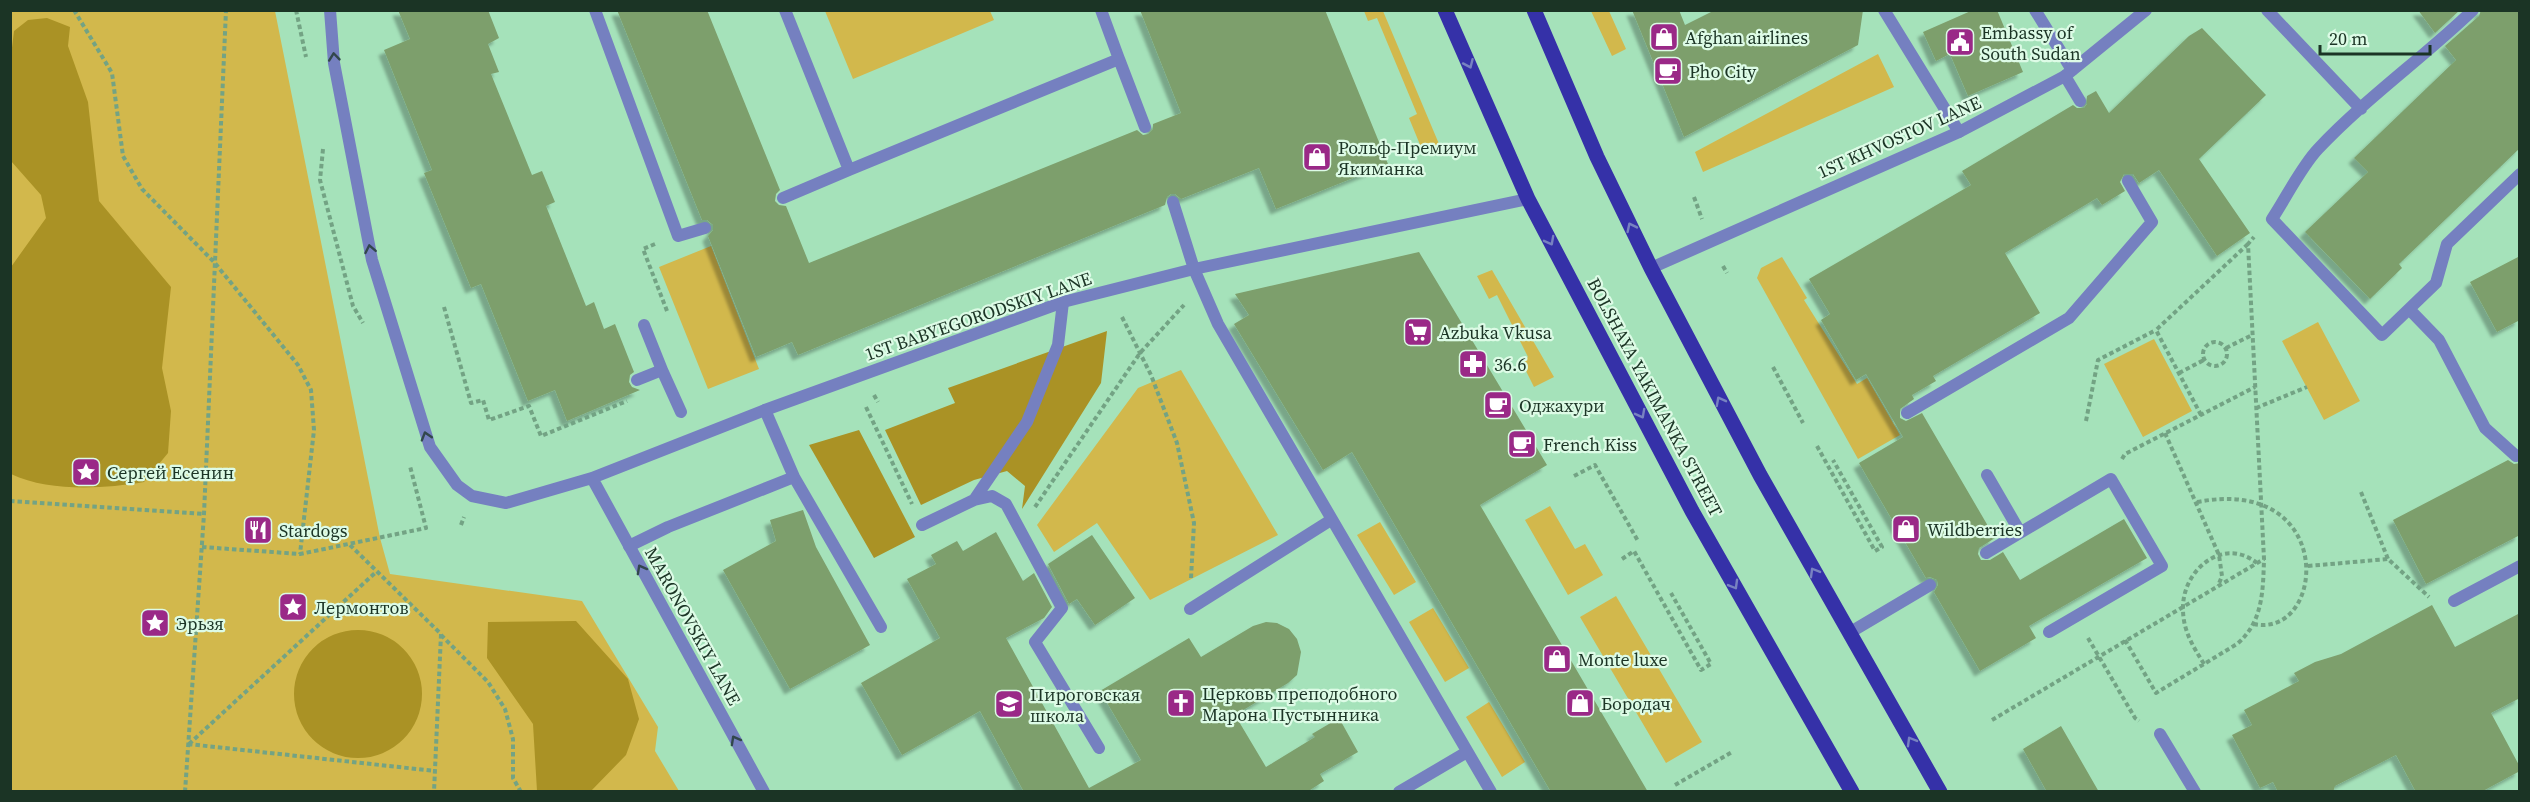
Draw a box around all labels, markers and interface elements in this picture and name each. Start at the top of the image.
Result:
scale bar [2320,18,2430,56]
place label: Embassy of South Sudan [1981,20,2081,66]
shop icon: Afghan airlines [1648,21,1680,53]
place label: Afghan airlines [1685,25,1808,50]
public building icon: Embassy of South Sudan [1944,26,1976,58]
text: 20 m [2329,26,2367,51]
one-way arrow [328,53,341,62]
cafe icon: Pho City [1652,55,1684,87]
one-way arrow [1461,58,1473,69]
place label: Pho City [1689,59,1757,84]
street label: 1ST KHVOSTOV LANE [1813,90,1985,184]
place label: Рольф-Премиум Якиманка [1338,135,1477,181]
shop icon: Рольф-Премиум Якиманка [1301,141,1333,173]
one-way arrow [1627,223,1639,234]
one-way arrow [1543,235,1554,245]
one-way arrow [364,244,377,254]
street label: 1ST BABYEGORODSKIY LANE [861,265,1095,367]
street label: BOLSHAYA YAKIMANKA STREET [1581,273,1729,521]
supermarket icon: Azbuka Vkusa [1402,316,1434,348]
place label: Azbuka Vkusa [1439,320,1553,345]
pharmacy icon: 36.6 [1457,348,1489,380]
place label: 36.6 [1494,352,1526,377]
cafe icon: Оджахури [1482,389,1514,421]
place label: Оджахури [1519,393,1605,418]
one-way arrow [1716,396,1728,407]
one-way arrow [1634,407,1645,418]
cafe icon: French Kiss [1506,428,1538,460]
one-way arrow [421,431,433,442]
place label: French Kiss [1543,432,1637,457]
place icon: Сергей Есенин [70,456,102,488]
place label: Сергей Есенин [107,460,234,485]
shop icon: Wildberries [1890,513,1922,545]
restaurant icon: Stardogs [242,514,274,546]
place label: Wildberries [1927,517,2022,542]
place label: Stardogs [279,518,348,543]
street label: MARONOVSKIY LANE [639,542,747,710]
one-way arrow [637,565,649,576]
one-way arrow [1810,567,1821,578]
one-way arrow [1727,579,1739,589]
place icon: Лермонтов [277,591,309,623]
place label: Лермонтов [314,595,409,620]
place icon: Эрьзя [139,607,171,639]
place label: Эрьзя [176,611,224,636]
shop icon: Monte luxe [1541,643,1573,675]
place label: Monte luxe [1578,647,1668,672]
place label: Церковь преподобного Марона Пустынника [1202,681,1398,727]
place label: Пироговская школа [1030,682,1140,728]
church icon: Церковь преподобного Марона Пустынника [1165,687,1197,719]
shop icon: Бородач [1564,687,1596,719]
school or university icon: Пироговская школа [993,688,1025,720]
place label: Бородач [1601,691,1671,716]
one-way arrow [731,736,742,746]
one-way arrow [1906,737,1918,747]

